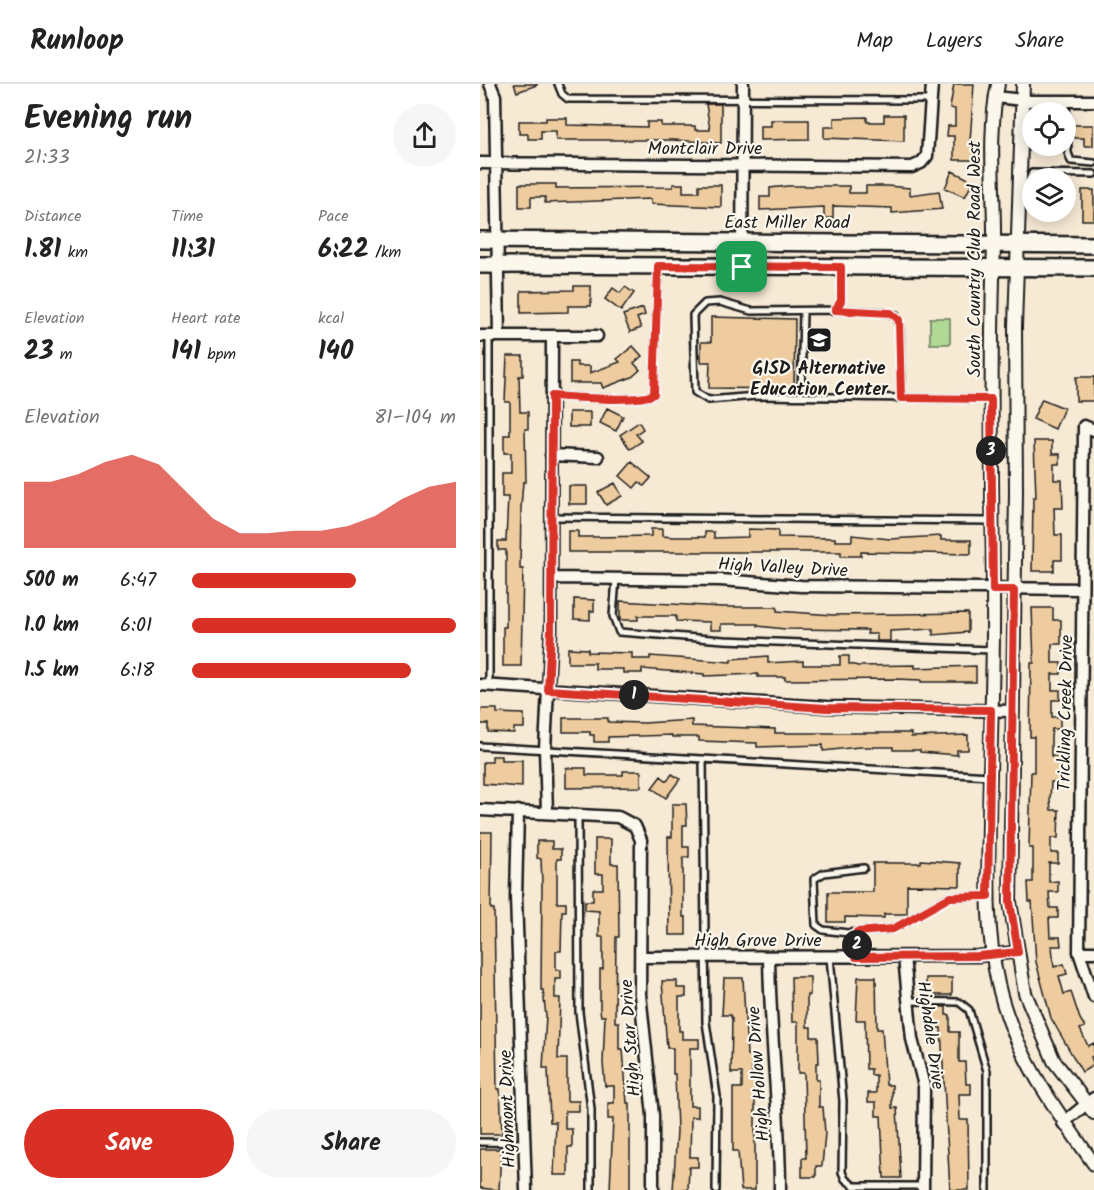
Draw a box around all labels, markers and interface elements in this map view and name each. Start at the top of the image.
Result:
text: Runloop [30,19,124,64]
text: Map [856,25,893,58]
text: Layers [926,25,982,58]
text: Share [1015,25,1064,58]
text: Evening run [24,93,192,146]
map controls [1022,102,1076,222]
button: locate [1022,102,1076,156]
button: share [393,104,456,167]
street label: Montclair Drive [648,135,762,164]
street label: South Country Club Road West [961,140,990,377]
text: 21:33 [24,142,70,174]
button: layers [1022,168,1076,222]
text: Distance [24,204,82,229]
text: Time [171,204,203,229]
text: Pace [318,204,349,229]
street label: East Miller Road [724,209,851,238]
text: 1.81 [24,229,61,271]
text: 11:31 [171,229,215,271]
text: 6:22 [318,229,369,271]
text: km [61,240,88,265]
text: /km [369,240,401,265]
pin [716,241,767,292]
icon: arrive [725,250,758,283]
text: Elevation [24,306,85,331]
text: Heart rate [171,306,241,331]
text: kcal [318,306,344,331]
school or university icon: GISD Alternative Education Center [804,325,834,355]
text: 23 [24,331,53,373]
text: 141 [171,331,201,373]
text: 140 [318,331,353,373]
text: m [53,342,73,367]
text: bpm [201,342,236,367]
place label: GISD Alternative Education Center [750,355,889,405]
text: Elevation [24,402,100,434]
text: 81–104 m [374,402,456,434]
pin: 3 [976,436,1006,466]
text: 3 [987,438,995,463]
street label: High Valley Drive [717,551,849,586]
text: 500 m [24,565,79,597]
text: 6:47 [120,565,156,597]
text: 1.0 km [24,610,79,642]
text: 6:01 [120,610,152,642]
street label: Trickling Creek Drive [1051,635,1082,792]
text: 1.5 km [24,655,79,687]
text: 6:18 [120,655,154,687]
pin: 1 [619,680,649,710]
text: 1 [632,682,636,707]
street label: High Grove Drive [694,927,822,956]
pin: 2 [842,930,872,960]
text: 2 [852,932,862,957]
street label: High Star Drive [613,978,650,1097]
street label: Highdale Drive [908,979,951,1091]
street label: High Hollow Drive [740,1005,779,1143]
street label: Highmont Drive [492,1049,525,1169]
button: Save [24,1109,234,1178]
button: Share [246,1109,456,1178]

